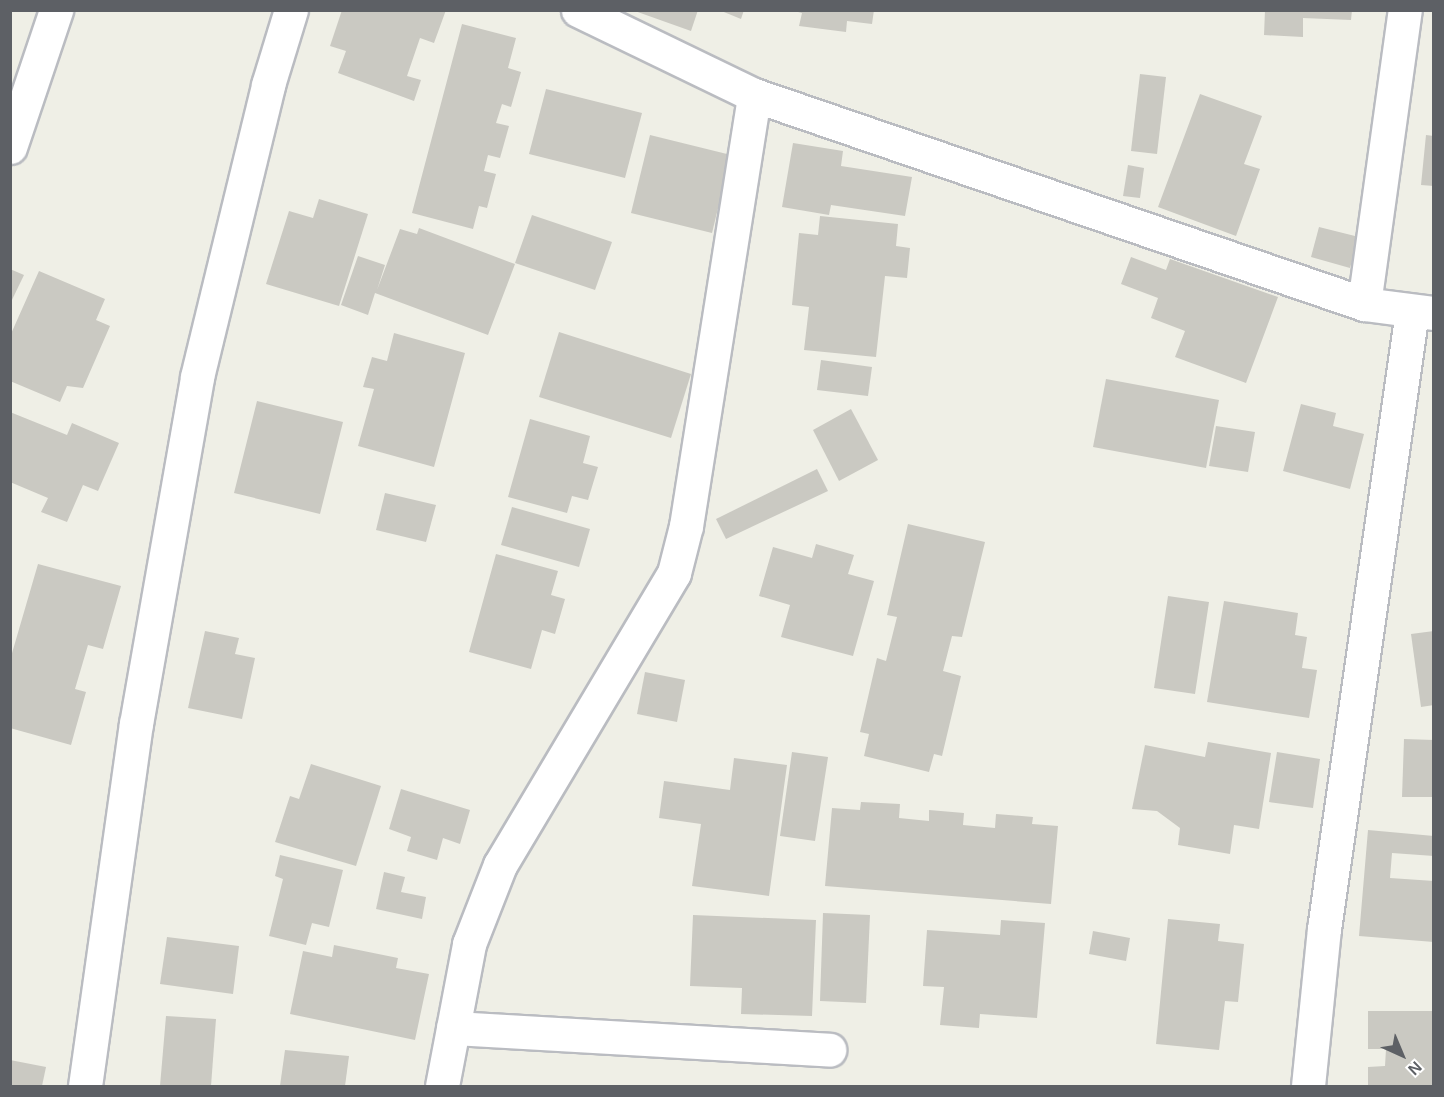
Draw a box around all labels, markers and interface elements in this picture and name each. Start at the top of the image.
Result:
north arrow [1372,1025,1432,1085]
text: N [1405,1058,1425,1078]

